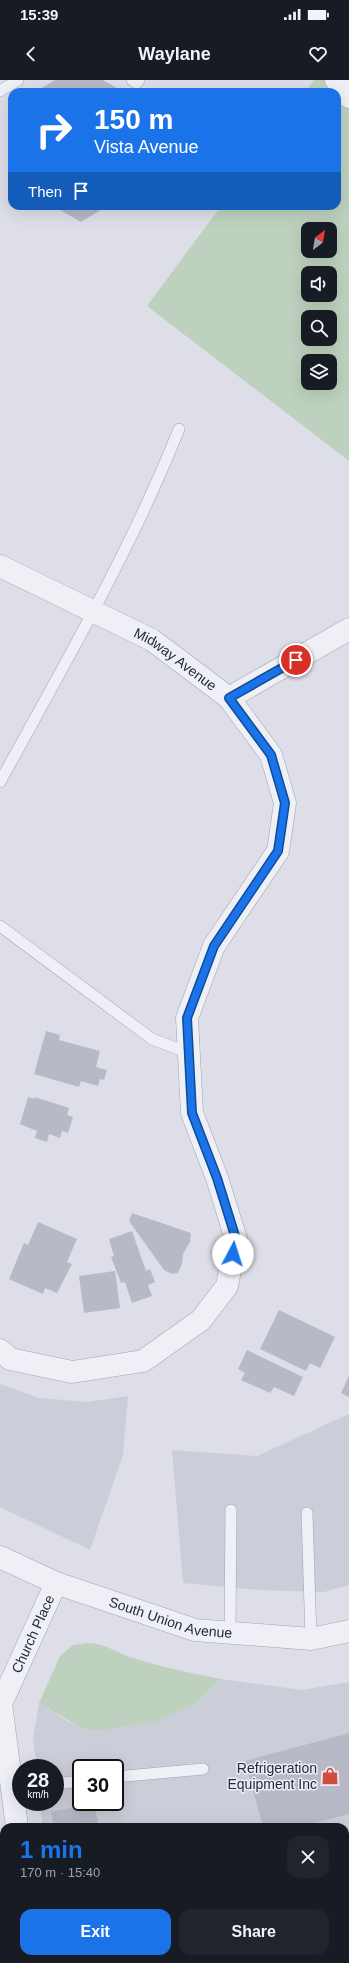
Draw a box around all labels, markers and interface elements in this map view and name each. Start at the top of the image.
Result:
text: 15:39 [20,6,58,23]
icon: back [20,43,42,65]
icon: heart [307,43,329,65]
text: Waylane [138,44,211,64]
icon: right [28,104,80,156]
text: 150 m [94,104,173,135]
text: Vista Avenue [94,137,198,157]
icon: arrive [70,180,92,202]
text: Then [28,183,62,200]
north arrow [301,222,337,258]
map controls [301,222,337,390]
button: sound [301,266,337,302]
button: search [301,310,337,346]
button: layers [301,354,337,390]
street label: Midway Avenue [131,624,220,694]
pin [279,643,313,677]
icon: arrive [285,649,307,671]
position arrow [212,1233,254,1275]
street label: Church Place [8,1592,58,1676]
street label: South Union Avenue [107,1594,233,1641]
speed limit sign: 30 [72,1759,124,1811]
place label: Refrigeration Equipment Inc [228,1760,317,1792]
shop icon: Refrigeration Equipment Inc [320,1766,340,1786]
text: 28 [27,1769,49,1791]
text: km/h [27,1789,49,1800]
text: 1 min [20,1836,83,1863]
button: close [287,1836,329,1878]
text: 170 m · 15:40 [20,1865,100,1880]
button: Exit [20,1909,171,1955]
button: Share [179,1909,329,1955]

